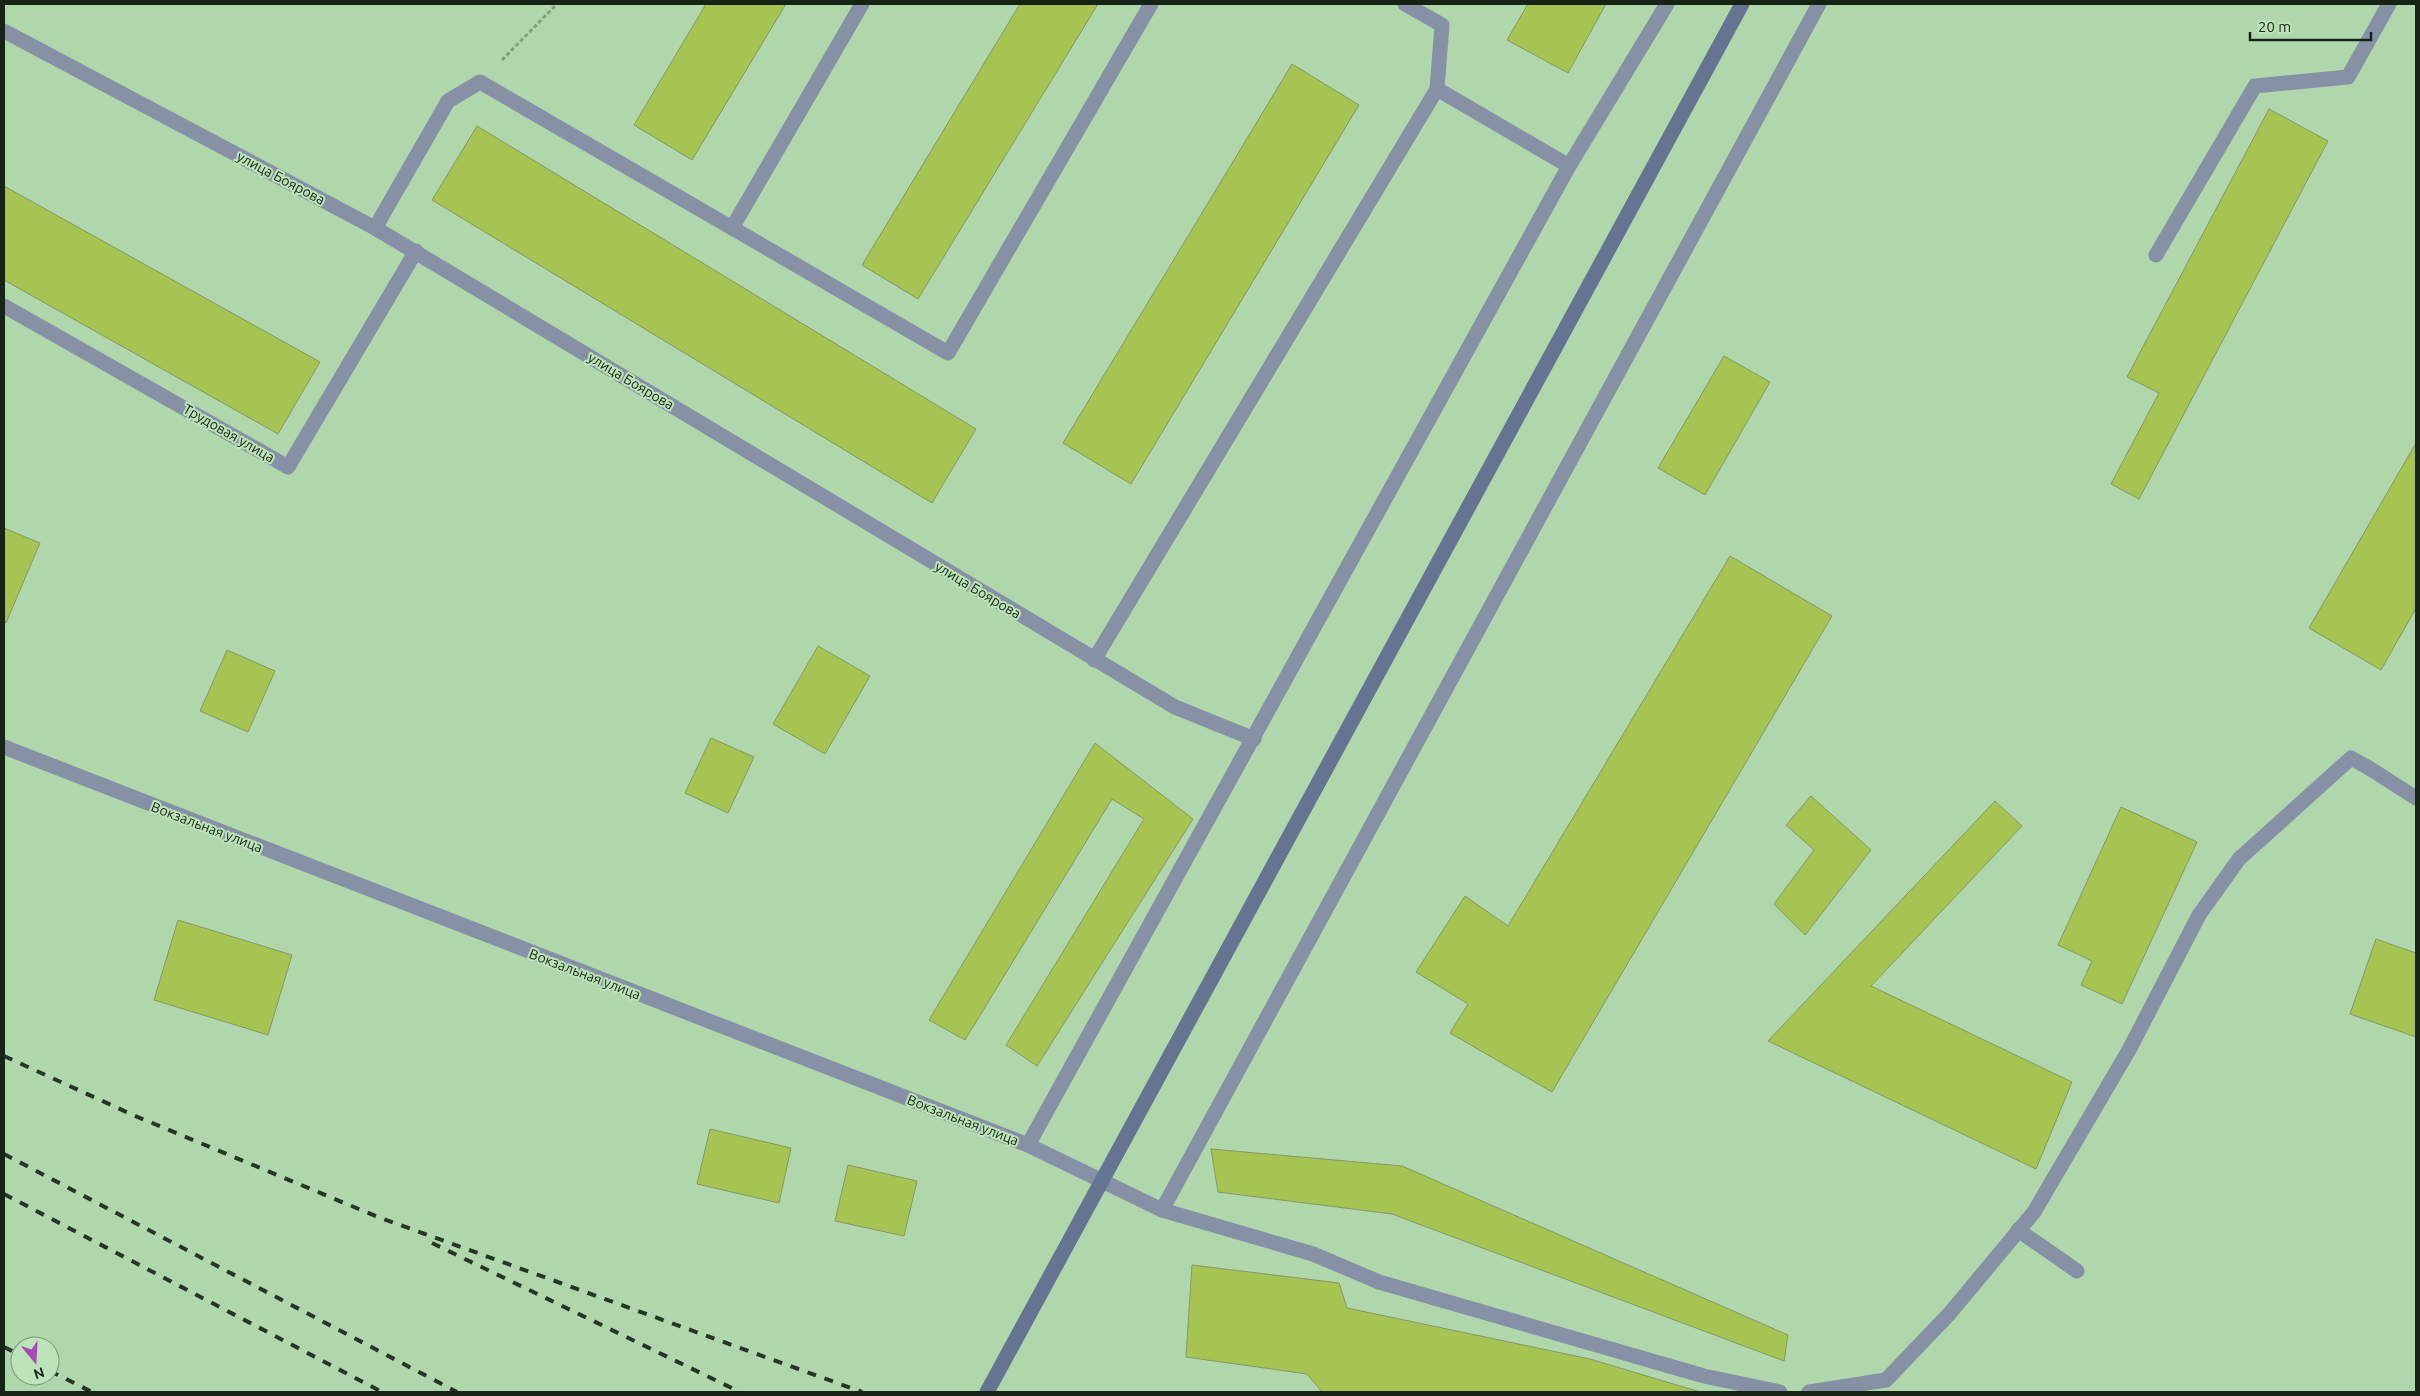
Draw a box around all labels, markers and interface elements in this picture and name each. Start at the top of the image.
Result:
scale bar [2250,10,2371,42]
text: 20 m [2258,18,2291,35]
street label: улица Боярова [234,148,328,208]
street label: улица Боярова [585,349,677,413]
street label: Трудовая улица [181,400,277,466]
street label: улица Боярова [932,558,1024,622]
street label: Вокзальная улица [149,798,265,856]
street label: Вокзальная улица [527,945,643,1003]
street label: Вокзальная улица [905,1091,1021,1149]
north arrow [10,1336,60,1386]
text: N [32,1364,46,1383]

